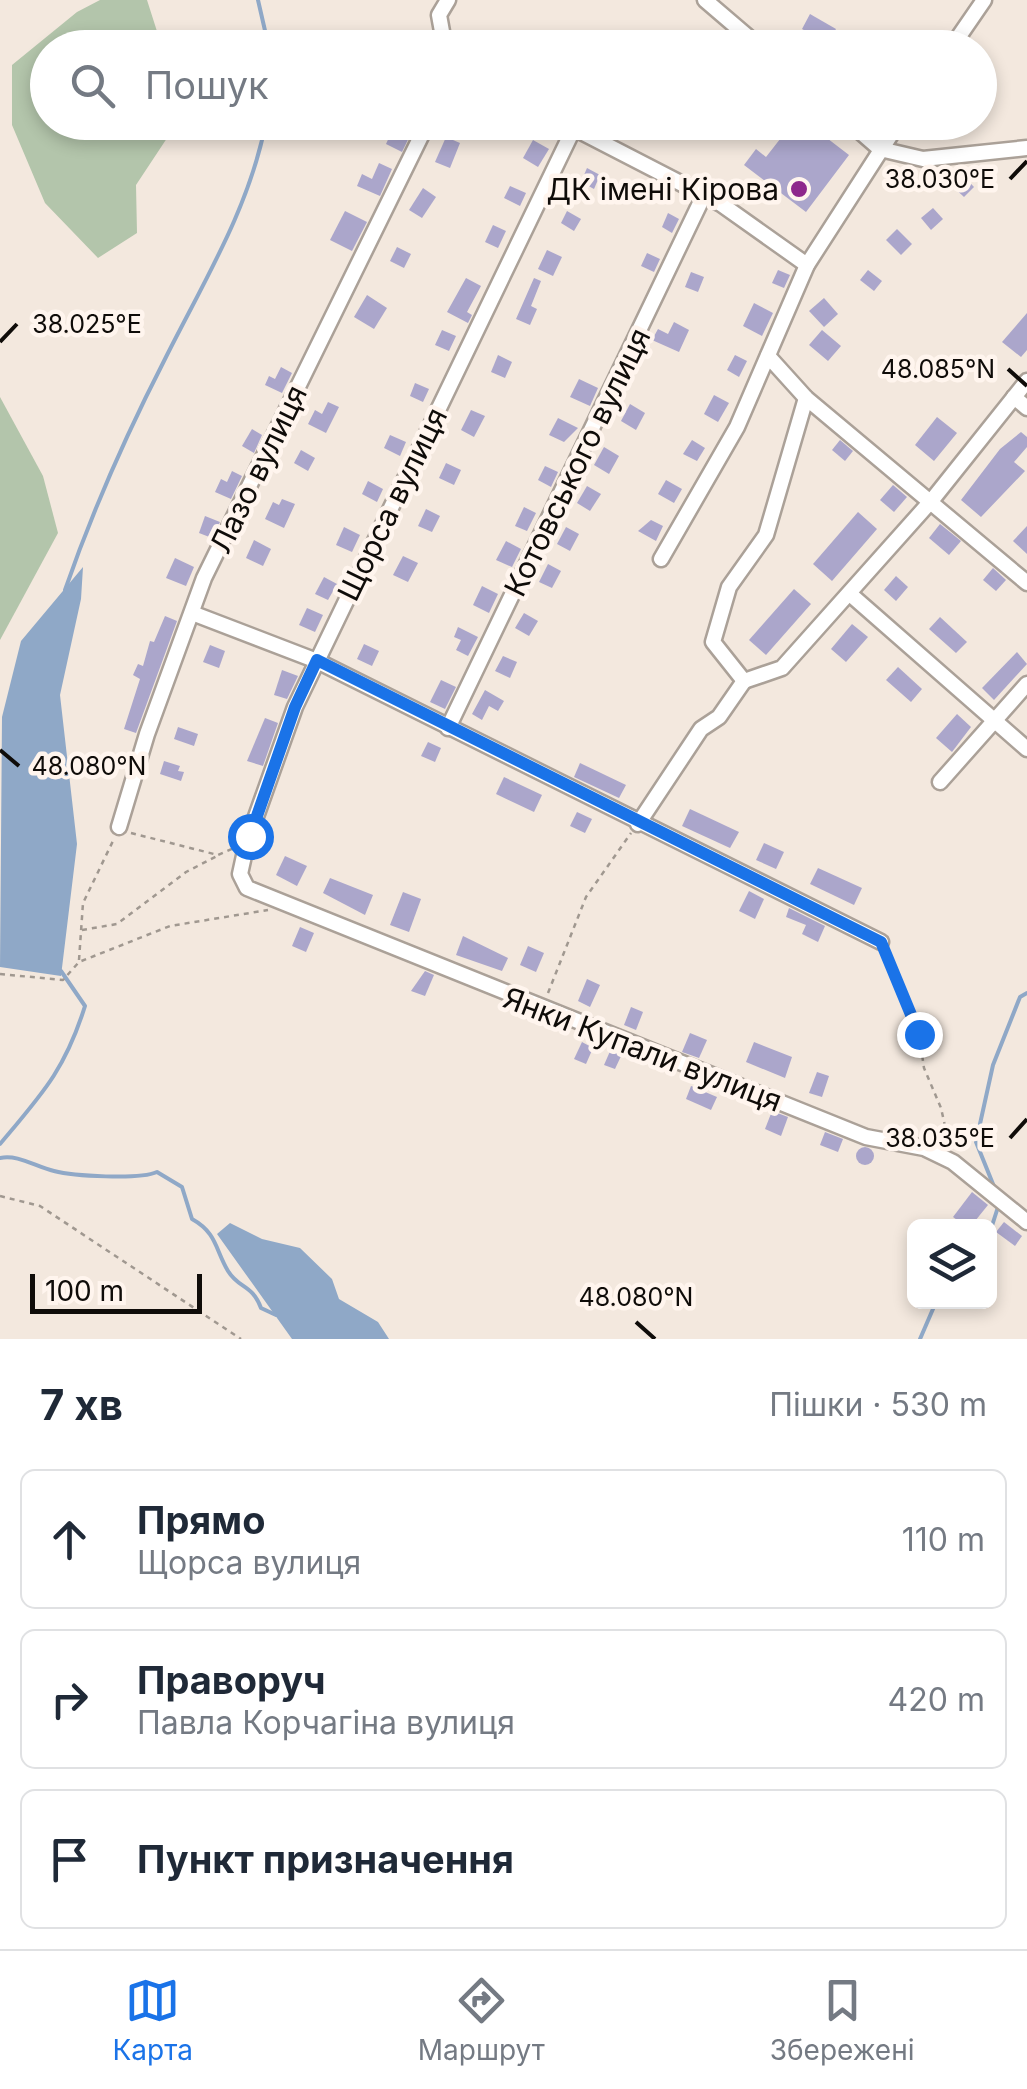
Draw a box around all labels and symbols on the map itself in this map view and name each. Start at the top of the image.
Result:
text: 38.030°E [885,164,995,194]
place label: ДК імені Кірова [546,171,779,207]
marker: ДК імені Кірова [788,178,810,200]
text: 38.025°E [32,309,142,339]
street label: Котовського вулиця [496,322,658,602]
text: 48.085°N [881,354,995,384]
street label: Лазо вулиця [202,379,314,559]
street label: Щорса вулиця [330,402,454,606]
text: 48.080°N [32,751,146,781]
route start [228,814,274,860]
street label: Янки Купали вулиця [499,979,787,1119]
route end [897,1012,943,1058]
text: 38.035°E [885,1123,995,1153]
scale bar [30,1269,202,1314]
text: 48.080°N [579,1282,693,1312]

